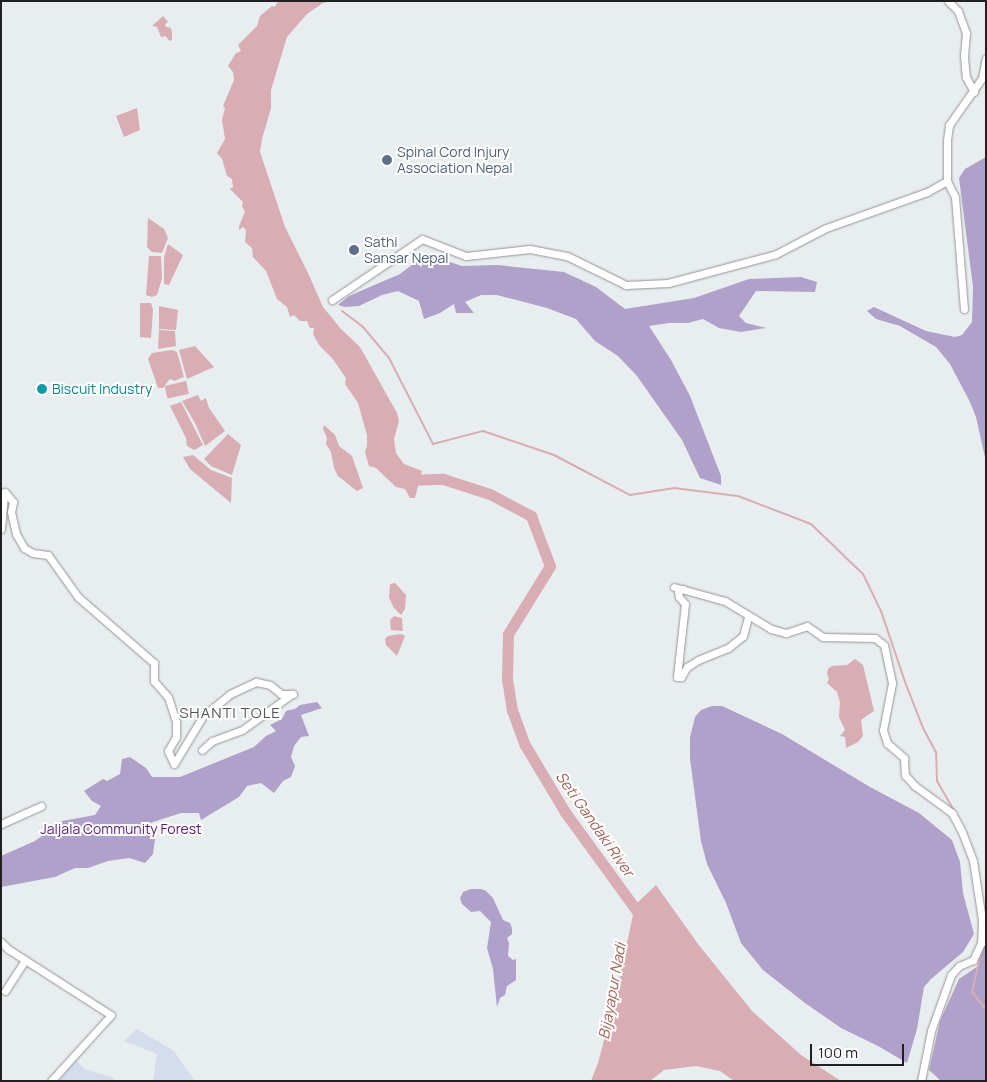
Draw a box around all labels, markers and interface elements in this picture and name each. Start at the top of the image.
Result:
place label: Spinal Cord Injury Association Nepal [397,144,513,176]
marker: Spinal Cord Injury Association Nepal [381,154,393,166]
place label: Sathi Sansar Nepal [364,234,449,266]
marker: Sathi Sansar Nepal [348,244,360,256]
place label: Biscuit Industry [52,381,152,397]
marker: Biscuit Industry [36,383,48,395]
district label: SHANTI TOLE [178,704,282,722]
water label: Seti Gandaki River [552,768,638,880]
park label: Jaljala Community Forest [40,821,202,837]
water label: Bijayapur Nadi [595,941,629,1041]
scale bar [812,1034,906,1066]
text: 100 m [818,1042,858,1063]

